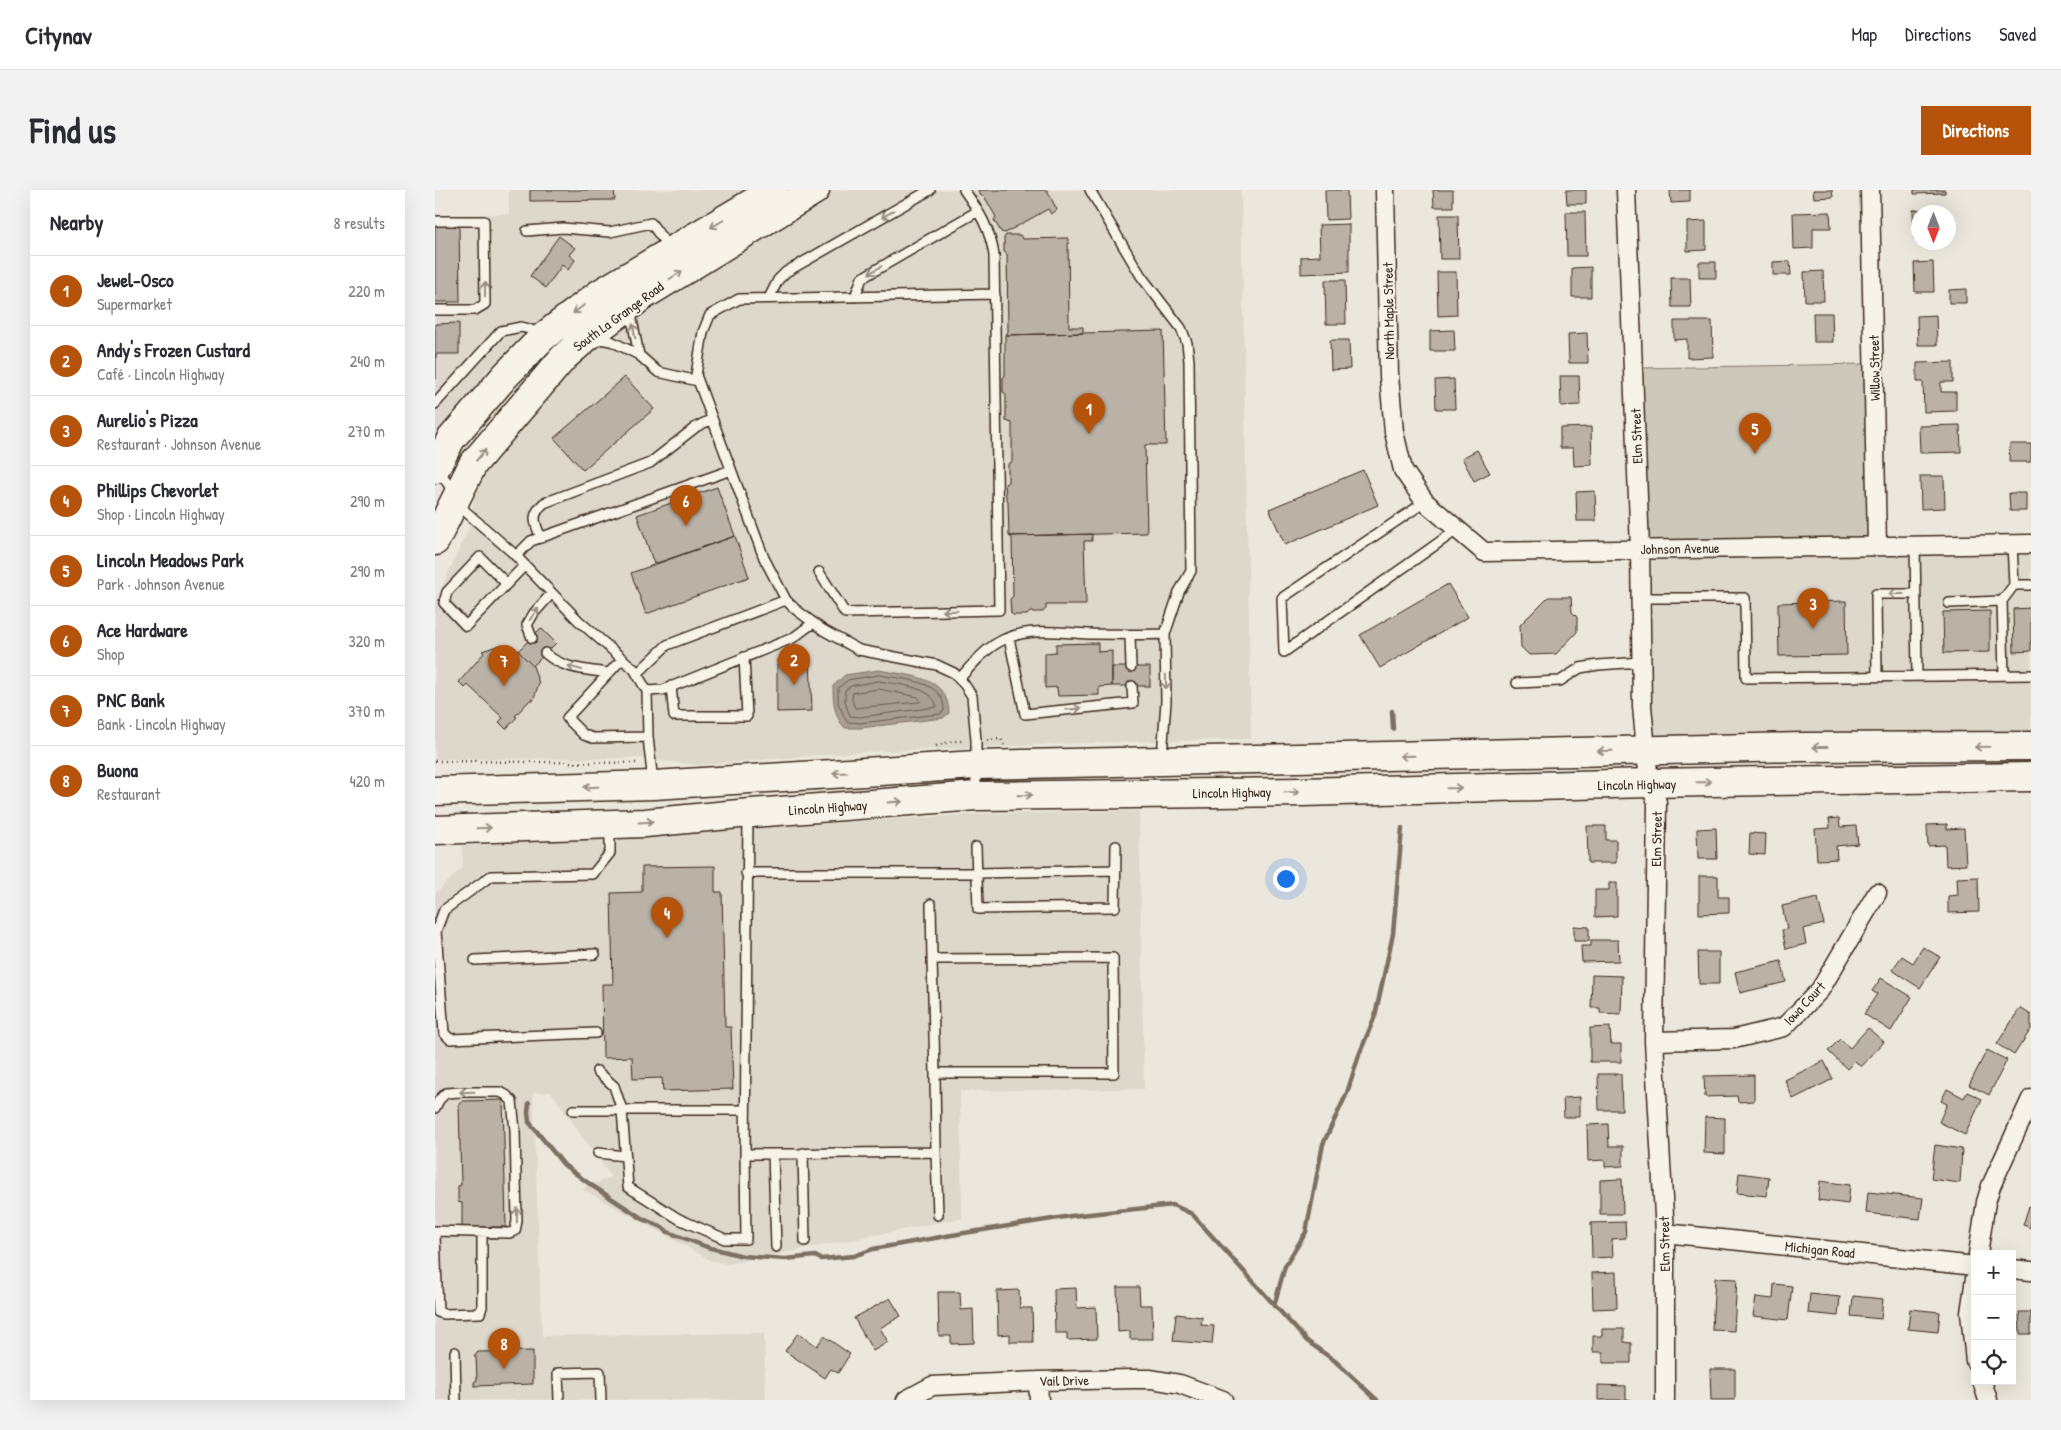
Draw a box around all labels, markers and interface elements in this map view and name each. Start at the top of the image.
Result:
text: Citynav [25,19,92,51]
text: Map [1852,22,1877,47]
text: Directions [1905,22,1971,47]
text: Saved [1999,22,2036,47]
button: Directions [1921,106,2031,155]
text: Find us [30,107,116,154]
north arrow [1911,205,1956,250]
text: Nearby [50,208,103,237]
one-way arrow [881,210,895,220]
text: 8 results [333,212,385,234]
one-way arrow [710,219,724,229]
street label: North Maple Street [1378,262,1399,360]
one-way arrow [868,266,883,276]
text: Jewel-Osco [97,267,174,293]
one-way arrow [668,270,682,280]
street label: South La Grange Road [569,276,668,356]
text: 1 [63,280,69,302]
text: 220 m [348,280,385,302]
one-way arrow [480,281,490,298]
text: Supermarket [97,293,172,315]
one-way arrow [572,304,586,314]
one-way arrow [629,323,639,339]
street label: Willow Street [1864,335,1884,401]
text: Andy's Frozen Custard [97,337,250,363]
text: 2 [62,350,70,372]
text: 240 m [350,350,385,372]
text: Café · Lincoln Highway [97,363,225,385]
pin: 1 [1073,393,1105,434]
text: Aurelio's Pizza [97,407,198,433]
street label: Elm Street [1626,408,1646,464]
pin: 5 [1739,413,1771,454]
text: 3 [62,420,70,442]
text: 270 m [348,420,385,442]
text: Restaurant · Johnson Avenue [97,433,261,455]
one-way arrow [475,449,486,462]
text: Phillips Chevorlet [97,477,218,503]
pin: 6 [670,485,702,526]
text: 4 [63,490,69,512]
text: 290 m [350,490,385,512]
text: Shop · Lincoln Highway [97,503,225,525]
street label: Johnson Avenue [1640,538,1720,558]
text: Lincoln Meadows Park [97,547,244,573]
text: 5 [63,560,69,582]
text: 290 m [350,560,385,582]
text: Park · Johnson Avenue [97,573,225,595]
pin: 3 [1797,588,1829,629]
one-way arrow [1888,589,1904,599]
one-way arrow [942,606,958,615]
one-way arrow [529,608,540,621]
text: Ace Hardware [97,617,188,643]
text: 6 [63,630,69,652]
text: 320 m [349,630,385,652]
text: Shop [97,643,124,665]
pin: 2 [778,644,810,685]
pin: 7 [488,645,520,686]
one-way arrow [568,662,584,672]
one-way arrow [1161,674,1171,690]
text: PNC Bank [97,687,165,713]
text: 7 [62,700,70,722]
text: 370 m [348,700,385,722]
one-way arrow [1066,704,1082,714]
text: Bank · Lincoln Highway [97,713,226,735]
one-way arrow [1812,742,1828,752]
one-way arrow [1975,742,1991,752]
one-way arrow [1597,747,1613,756]
one-way arrow [1400,751,1416,761]
text: Buona [97,757,138,783]
one-way arrow [833,768,849,777]
text: 8 [63,770,69,792]
text: 420 m [350,770,385,792]
street label: Lincoln Highway [1597,774,1677,795]
one-way arrow [1696,777,1712,787]
one-way arrow [583,782,599,791]
street label: Lincoln Highway [1192,782,1272,803]
text: Restaurant [97,783,160,805]
one-way arrow [1446,783,1462,793]
one-way arrow [1284,787,1300,797]
one-way arrow [1016,791,1032,800]
street label: Lincoln Highway [788,795,868,820]
one-way arrow [887,797,903,807]
street label: Elm Street [1646,811,1666,867]
one-way arrow [638,818,654,827]
one-way arrow [475,823,491,832]
your location [1273,866,1299,892]
pin: 4 [651,897,683,938]
street label: Iowa Court [1779,977,1829,1029]
one-way arrow [459,1087,475,1096]
one-way arrow [512,1207,522,1224]
street label: Elm Street [1654,1216,1674,1272]
street label: Michigan Road [1784,1236,1856,1263]
map controls [1971,1250,2016,1385]
button: + [1971,1250,2016,1295]
button: − [1971,1295,2016,1340]
pin: 8 [488,1328,520,1369]
button: locate [1971,1340,2016,1385]
street label: Vail Drive [1039,1370,1089,1390]

